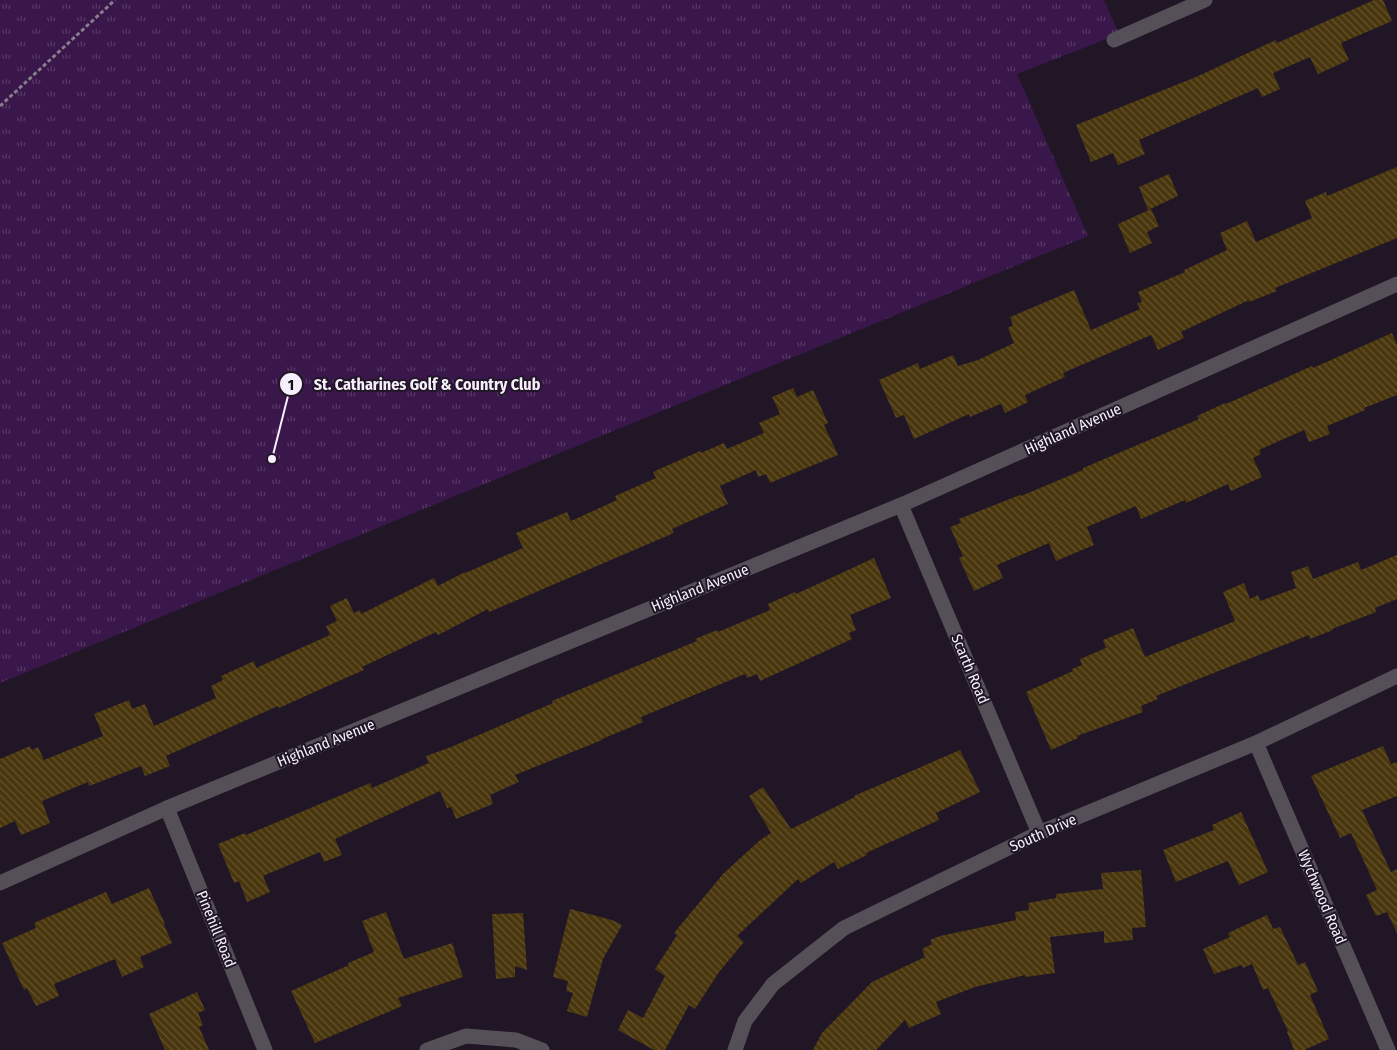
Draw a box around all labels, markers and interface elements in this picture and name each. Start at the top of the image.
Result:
callout: St. Catharines Golf & Country Club [278,369,550,400]
text: St. Catharines Golf & Country Club [314,375,541,394]
text: 1 [288,376,294,394]
street label: Highland Avenue [1022,400,1124,458]
street label: Highland Avenue [649,560,751,616]
street label: Scarth Road [947,632,993,706]
street label: Highland Avenue [275,715,377,771]
street label: South Drive [1007,810,1079,856]
street label: Wychwood Road [1294,847,1350,947]
street label: Pinehill Road [192,888,240,970]

